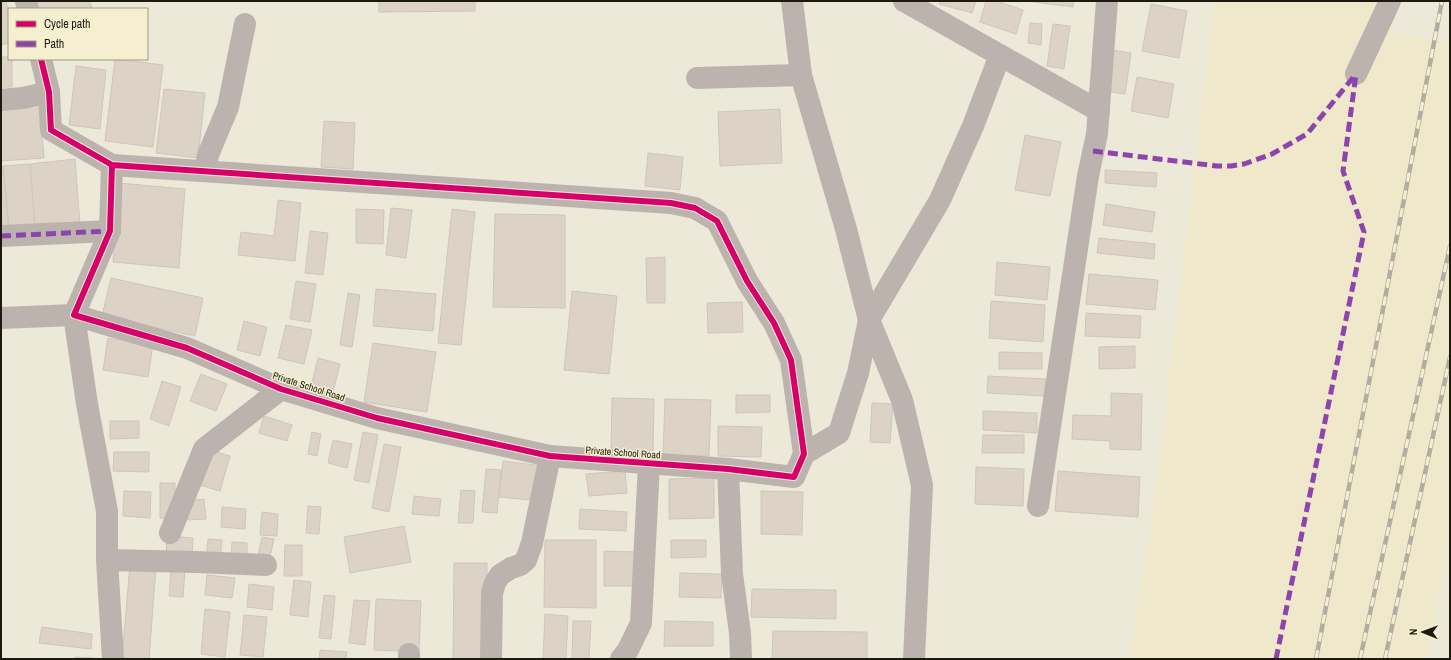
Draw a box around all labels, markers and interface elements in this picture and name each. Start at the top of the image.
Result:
legend [8,8,148,60]
text: Cycle path [44,16,91,32]
text: Path [44,36,64,52]
street label: Private School Road [271,369,347,404]
street label: Private School Road [585,443,661,462]
north arrow [1403,612,1443,652]
text: N [1406,628,1420,635]

